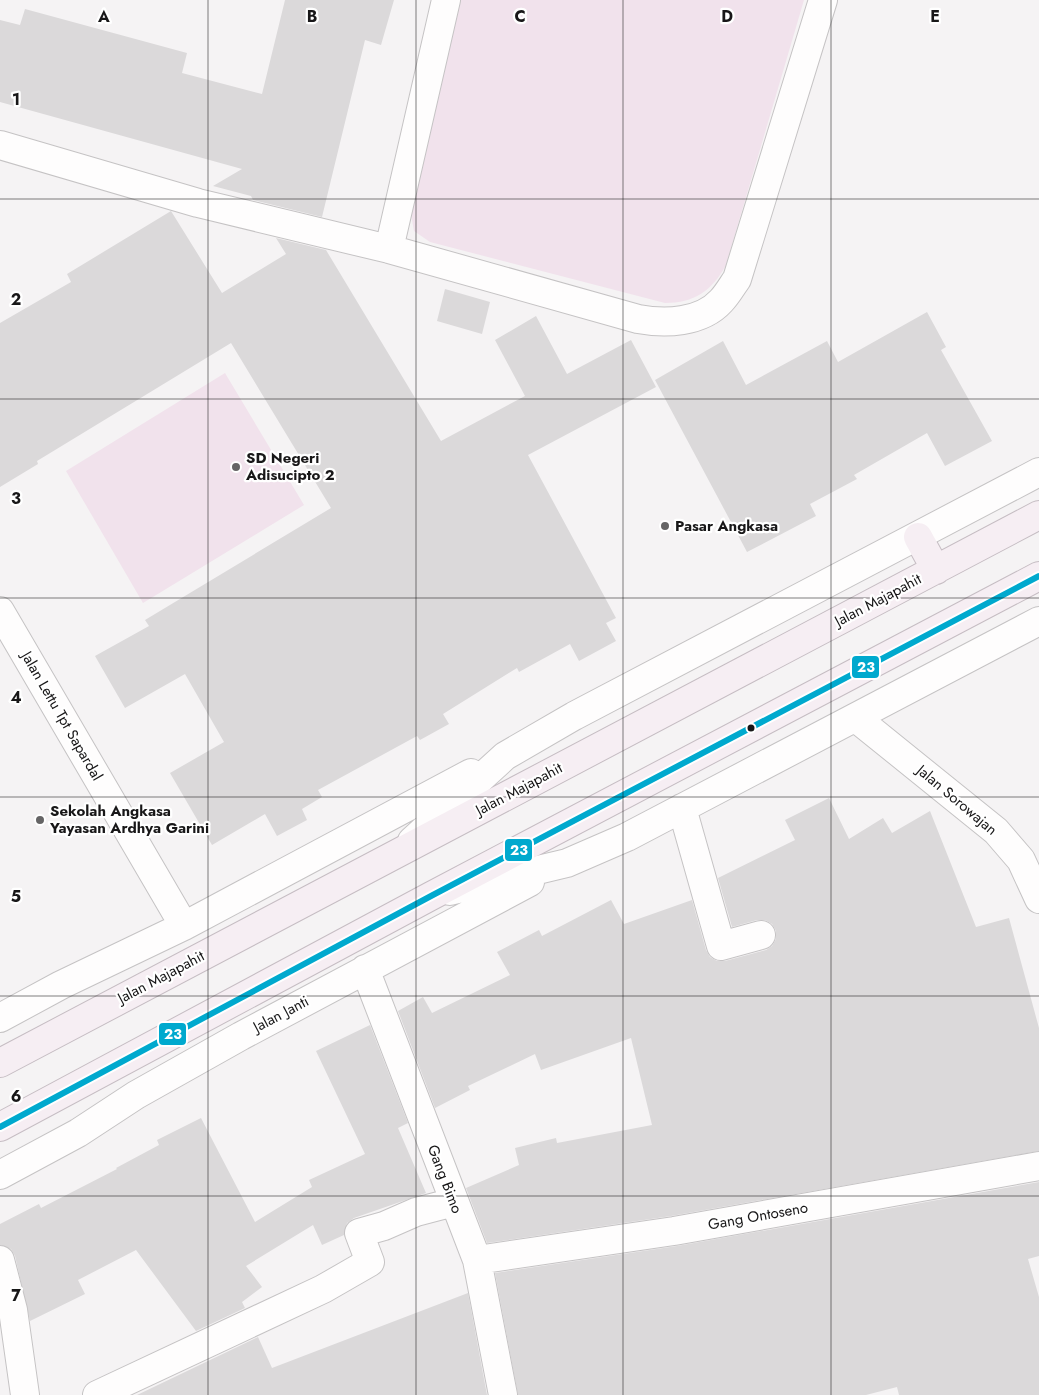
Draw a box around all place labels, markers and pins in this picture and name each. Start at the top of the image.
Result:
place label: SD Negeri Adisucipto 2 [245,447,335,486]
marker: SD Negeri Adisucipto 2 [230,461,242,473]
place label: Pasar Angkasa [675,515,778,537]
marker: Pasar Angkasa [659,520,671,532]
unlabelled marker [746,723,756,733]
place label: Sekolah Angkasa Yayasan Ardhya Garini [49,800,209,839]
marker: Sekolah Angkasa Yayasan Ardhya Garini [34,814,46,826]

